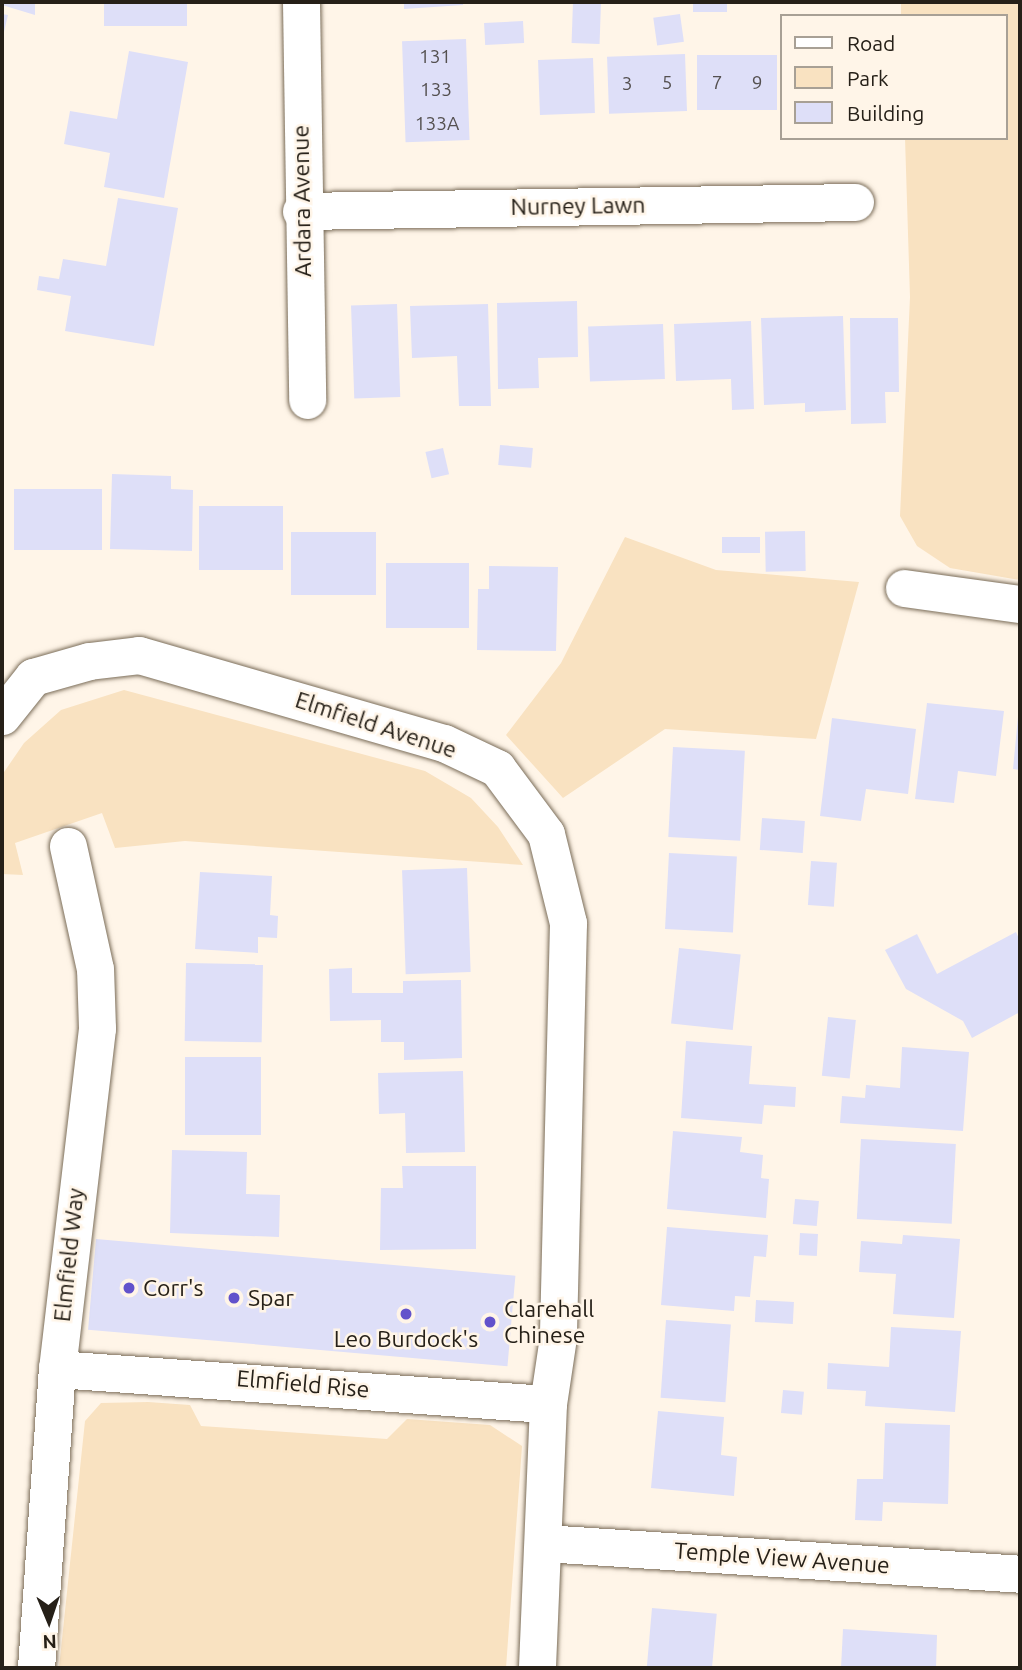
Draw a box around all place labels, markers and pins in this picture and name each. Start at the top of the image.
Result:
place label: Corr's [143,1274,203,1302]
marker: Corr's [121,1280,137,1296]
place label: Spar [248,1284,294,1312]
marker: Spar [226,1290,242,1306]
place label: Clarehall Chinese [504,1295,594,1349]
marker: Leo Burdock's [398,1306,414,1322]
marker: Clarehall Chinese [482,1314,498,1330]
place label: Leo Burdock's [334,1325,478,1353]

